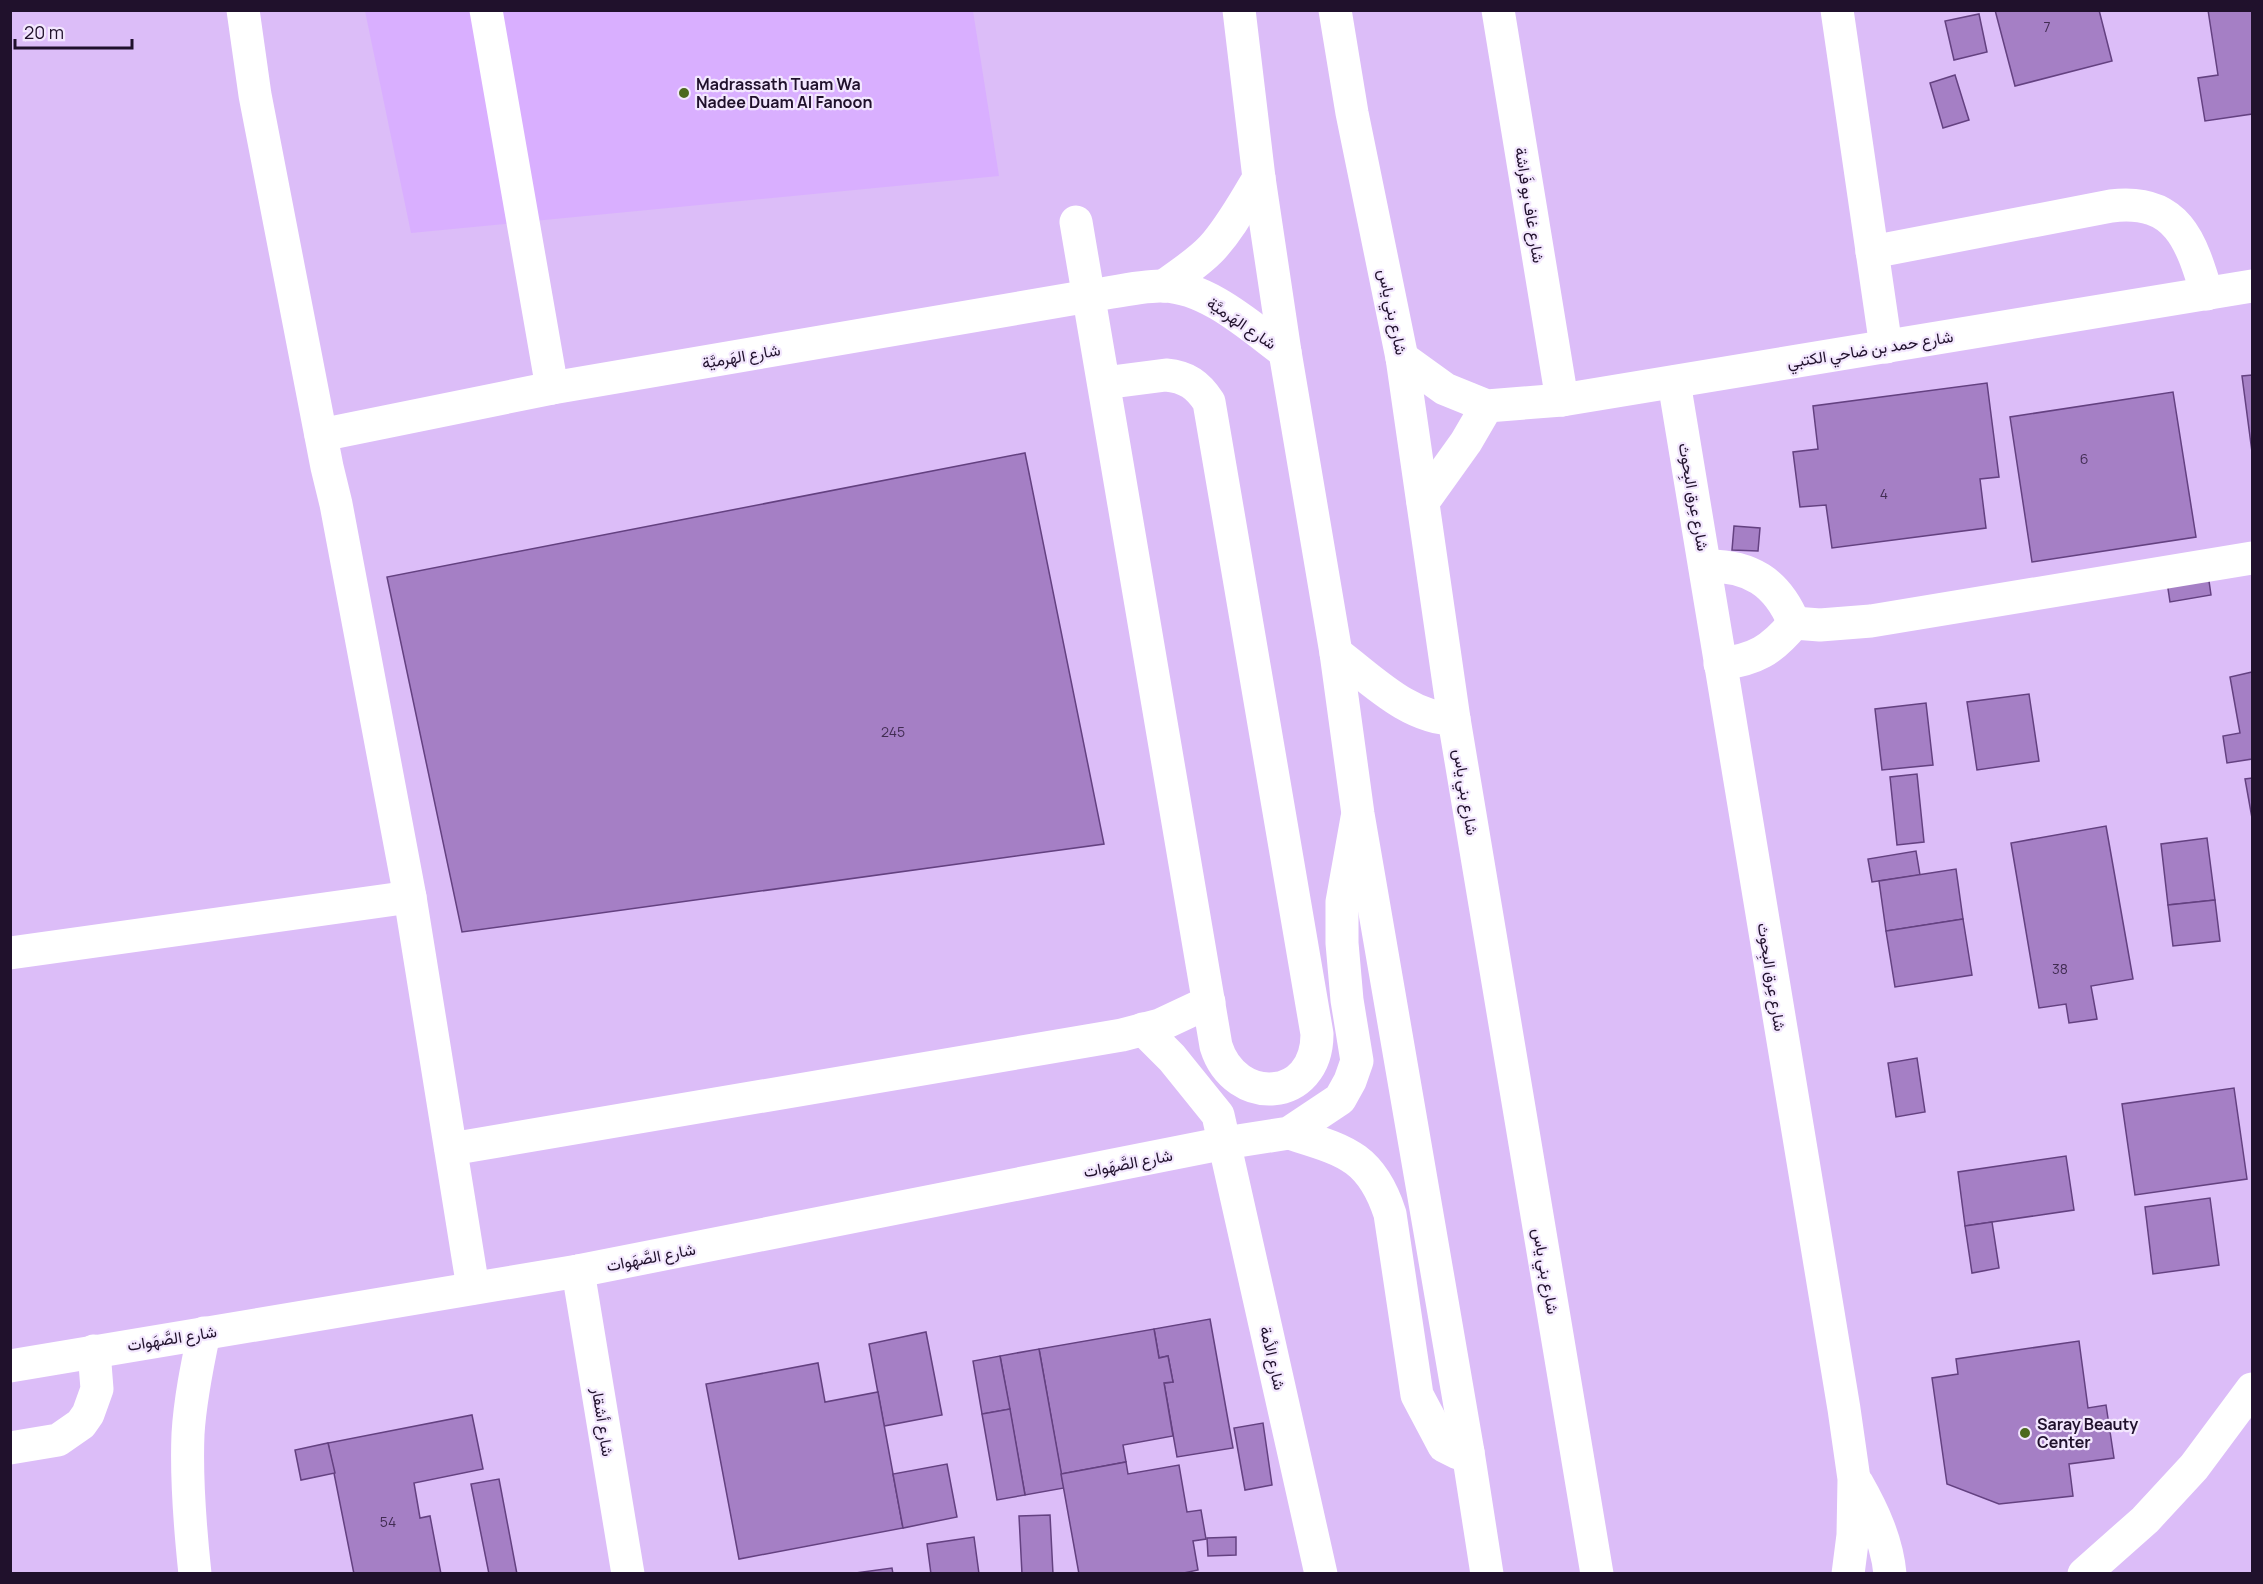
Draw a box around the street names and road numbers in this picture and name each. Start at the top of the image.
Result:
street label: شارع غاف بو فَراشة [1509,145,1550,265]
street label: شارع بني ياس [1370,267,1413,358]
street label: شارع الهَرميَّة [1202,292,1281,355]
street label: شارع حمد بن ضاحي الكتبي [1785,325,1955,376]
street label: شارع الهَرميَّة [700,338,782,375]
street label: شارع عِرق البِحوث [1672,441,1714,553]
street label: شارع بني ياس [1445,747,1484,837]
street label: شارع عِرق البِحوث [1751,921,1791,1033]
street label: شارع الصَّهَوات [1082,1144,1175,1183]
street label: شارع بني ياس [1525,1226,1564,1316]
street label: شارع الصَّهَوات [605,1238,698,1277]
street label: شارع الصَّهَوات [126,1320,218,1357]
street label: شارع الأمة [1254,1324,1291,1392]
street label: شارع أشقار [586,1385,619,1458]

